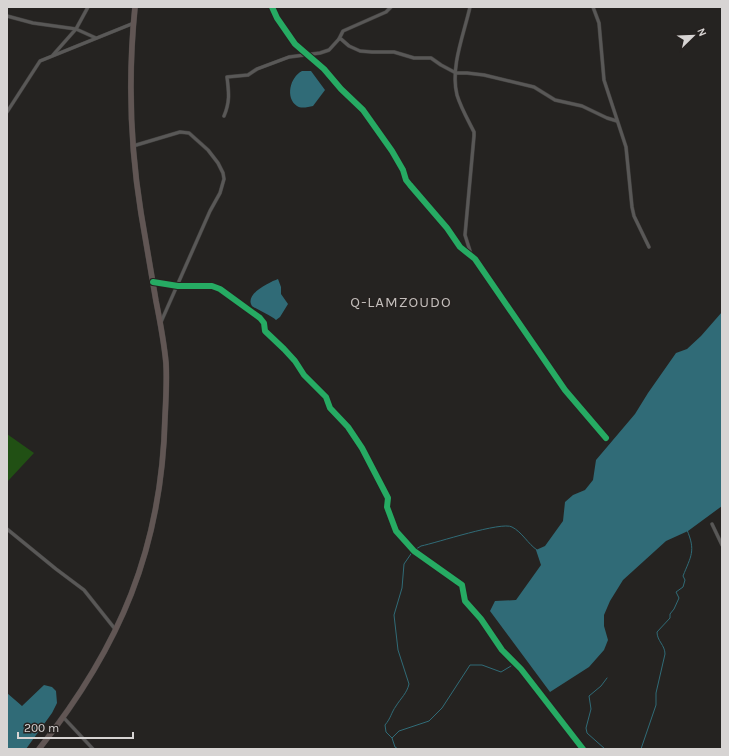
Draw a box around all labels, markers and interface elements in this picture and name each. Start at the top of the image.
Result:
north arrow [673,16,713,56]
text: N [694,26,709,38]
district label: Q-LAMZOUDO [350,293,452,311]
scale bar [18,714,133,740]
text: 200 m [24,721,59,735]

